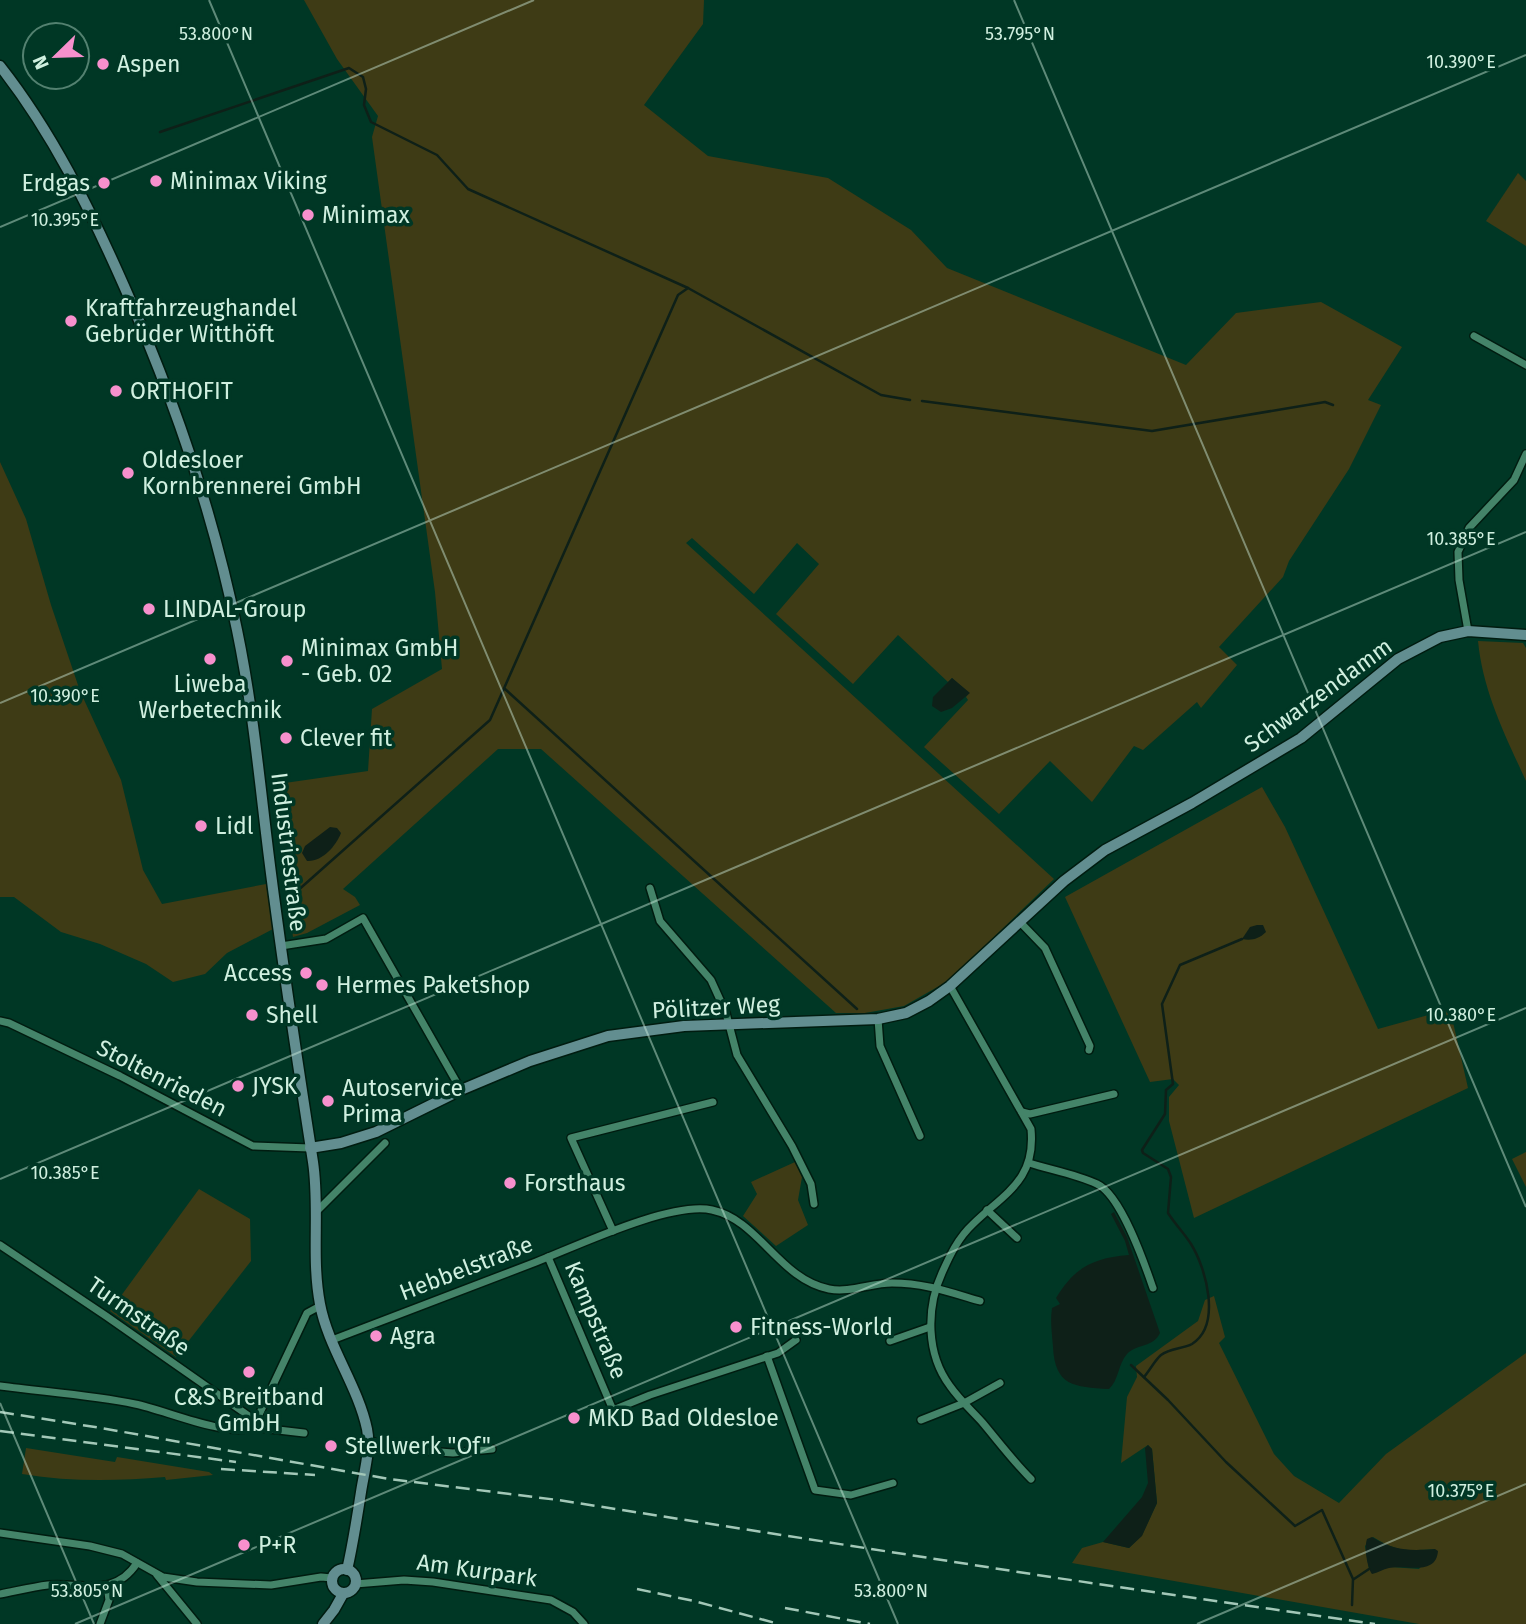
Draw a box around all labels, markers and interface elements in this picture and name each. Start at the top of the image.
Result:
north arrow [21,21,91,91]
text: 53.800°N [179,23,253,45]
text: 53.795°N [985,23,1055,45]
place label: Aspen [117,50,181,78]
text: 10.390°E [1426,51,1496,73]
text: N [28,52,54,73]
marker: Aspen [95,56,111,72]
place label: Minimax Viking [170,167,327,195]
place label: Erdgas [21,169,90,197]
marker: Minimax Viking [148,173,164,189]
marker: Erdgas [96,175,112,191]
place label: Minimax [322,201,411,229]
marker: Minimax [300,207,316,223]
text: 10.395°E [31,209,99,231]
place label: Kraftfahrzeughandel Gebrüder Witthöft [85,294,298,348]
marker: Kraftfahrzeughandel Gebrüder Witthöft [63,313,79,329]
place label: ORTHOFIT [130,377,233,405]
marker: ORTHOFIT [108,383,124,399]
place label: Oldesloer Kornbrennerei GmbH [142,446,362,500]
marker: Oldesloer Kornbrennerei GmbH [120,465,136,481]
text: 10.385°E [1426,528,1496,550]
place label: LINDAL-Group [163,595,306,623]
marker: LINDAL-Group [141,601,157,617]
street label: Schwarzendamm [1239,632,1397,758]
place label: Minimax GmbH - Geb. 02 [301,634,458,688]
marker: Liweba Werbetechnik [202,651,218,667]
marker: Minimax GmbH - Geb. 02 [279,653,295,669]
place label: Liweba Werbetechnik [138,670,282,724]
text: 10.390°E [30,685,100,707]
place label: Clever fit [300,724,393,752]
marker: Clever fit [278,730,294,746]
street label: Industriestraße [265,771,313,933]
place label: Lidl [215,812,254,840]
marker: Lidl [193,818,209,834]
place label: Access [224,959,292,987]
marker: Access [298,965,314,981]
place label: Hermes Paketshop [336,971,530,999]
marker: Hermes Paketshop [314,977,330,993]
street label: Pölitzer Weg [651,990,781,1024]
place label: Shell [266,1001,318,1029]
text: 10.380°E [1426,1004,1496,1026]
marker: Shell [244,1007,260,1023]
street label: Stoltenrieden [92,1033,232,1123]
place label: JYSK [252,1072,298,1100]
place label: Autoservice Prima [342,1074,463,1128]
marker: JYSK [230,1078,246,1094]
marker: Autoservice Prima [320,1093,336,1109]
text: 10.385°E [30,1162,100,1184]
place label: Forsthaus [524,1169,626,1197]
marker: Forsthaus [502,1175,518,1191]
street label: Hebbelstraße [395,1230,537,1306]
street label: Kampstraße [559,1257,633,1383]
street label: Turmstraße [82,1270,196,1362]
place label: Fitness-World [750,1313,893,1341]
marker: Fitness-World [728,1319,744,1335]
place label: Agra [390,1322,436,1350]
marker: Agra [368,1328,384,1344]
marker: C&S Breitband GmbH [241,1364,257,1380]
place label: C&S Breitband GmbH [174,1383,324,1437]
place label: MKD Bad Oldesloe [588,1404,779,1432]
marker: MKD Bad Oldesloe [566,1410,582,1426]
place label: Stellwerk "Of" [345,1432,491,1460]
marker: Stellwerk "Of" [323,1438,339,1454]
text: 10.375°E [1428,1480,1494,1502]
place label: P+R [258,1531,296,1559]
marker: P+R [236,1537,252,1553]
street label: Am Kurpark [415,1548,539,1592]
text: 53.805°N [51,1580,123,1602]
text: 53.800°N [854,1580,928,1602]

